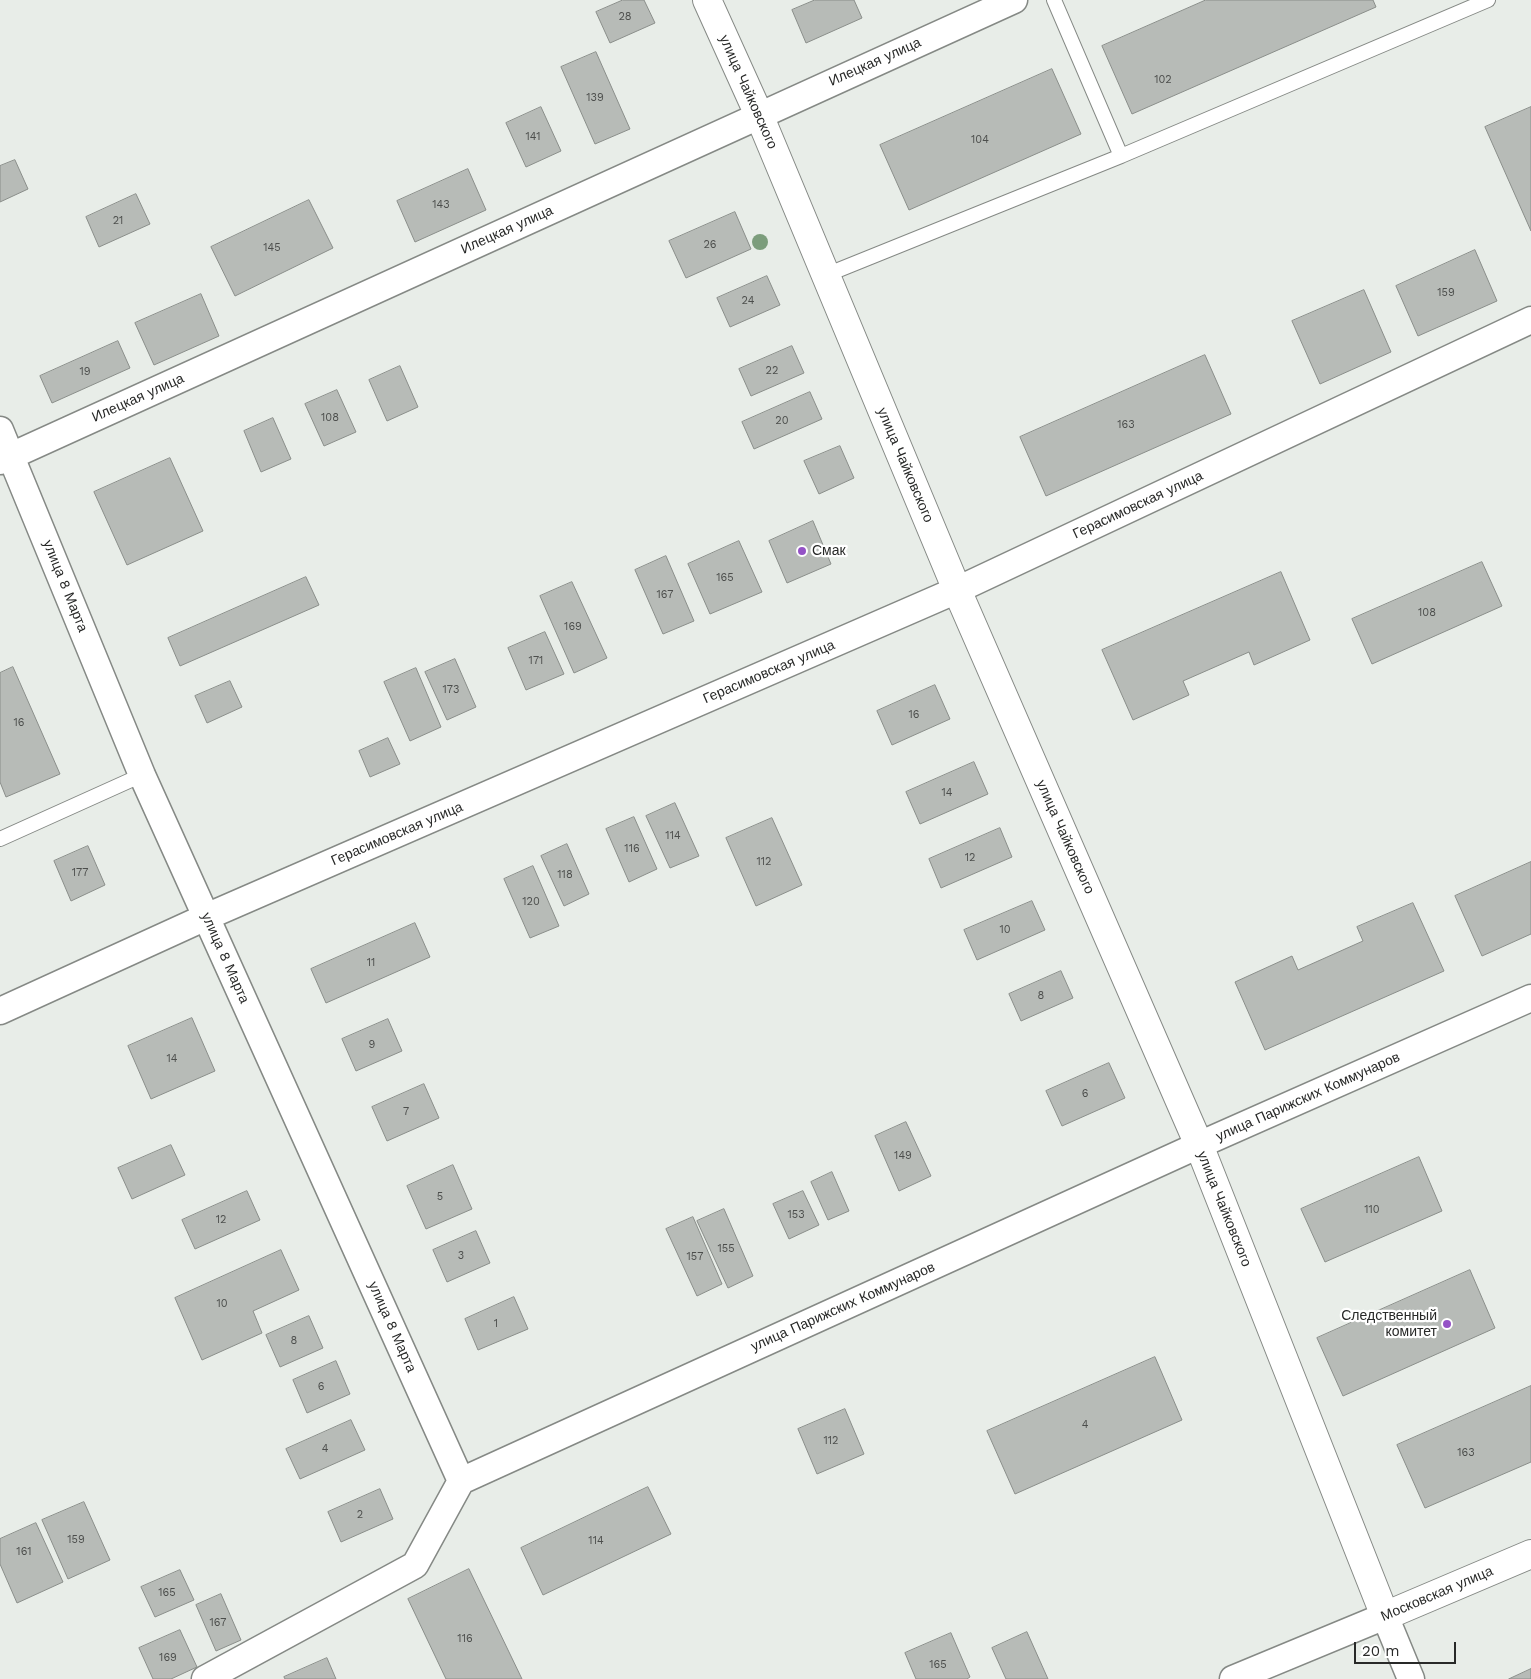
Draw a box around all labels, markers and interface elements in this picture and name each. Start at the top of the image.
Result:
house number: 28 [618,10,632,24]
street label: улица Чайковского [715,32,781,152]
street label: Илецкая улица [826,34,924,90]
house number: 102 [1154,73,1172,87]
house number: 139 [586,91,604,105]
house number: 141 [525,130,541,144]
house number: 104 [971,133,989,147]
house number: 143 [432,198,450,212]
street label: Илецкая улица [458,202,556,258]
house number: 21 [113,214,123,228]
house number: 26 [703,238,717,252]
house number: 145 [263,241,281,255]
house number: 159 [1437,286,1455,300]
house number: 24 [742,294,754,308]
house number: 22 [766,364,778,378]
house number: 19 [79,365,91,379]
street label: Илецкая улица [89,370,187,426]
street label: улица Чайковского [873,405,937,525]
house number: 108 [321,411,339,425]
house number: 20 [775,414,789,428]
house number: 163 [1117,418,1135,432]
street label: Герасимовская улица [1070,467,1206,543]
street label: улица 8 Марта [39,538,91,634]
place label: Смак [812,543,846,559]
marker: Смак [796,545,808,557]
house number: 165 [716,571,734,585]
house number: 167 [656,588,674,602]
house number: 108 [1418,606,1436,620]
house number: 169 [564,620,582,634]
street label: Герасимовская улица [701,637,837,707]
house number: 171 [529,654,543,668]
house number: 173 [443,683,459,697]
house number: 16 [909,708,919,722]
house number: 16 [14,716,24,730]
street label: улица Чайковского [1032,777,1098,897]
house number: 14 [941,786,953,800]
street label: Герасимовская улица [329,799,465,869]
house number: 114 [665,829,681,843]
house number: 116 [624,842,640,856]
house number: 12 [965,851,975,865]
house number: 112 [757,855,771,869]
house number: 177 [72,866,88,880]
house number: 118 [557,868,573,882]
house number: 120 [522,895,540,909]
street label: улица 8 Марта [197,910,253,1006]
house number: 10 [999,923,1011,937]
house number: 11 [367,956,375,970]
house number: 8 [1038,989,1044,1003]
house number: 9 [369,1038,375,1052]
street label: улица Парижских Коммунаров [1213,1049,1403,1145]
house number: 14 [166,1052,178,1066]
house number: 6 [1082,1087,1088,1101]
house number: 7 [403,1105,409,1119]
house number: 149 [894,1149,912,1163]
street label: улица Чайковского [1193,1149,1255,1269]
house number: 5 [437,1190,443,1204]
house number: 110 [1364,1203,1380,1217]
house number: 153 [787,1208,805,1222]
house number: 12 [216,1213,226,1227]
house number: 155 [717,1242,735,1256]
house number: 3 [458,1249,464,1263]
house number: 157 [687,1250,703,1264]
street label: улица Парижских Коммунаров [748,1259,938,1355]
street label: улица 8 Марта [364,1279,420,1375]
house number: 10 [216,1297,228,1311]
place label: Следственный комитет [1341,1308,1437,1340]
house number: 1 [494,1317,498,1331]
marker: Следственный комитет [1441,1318,1453,1330]
house number: 8 [291,1334,297,1348]
house number: 6 [318,1380,324,1394]
house number: 4 [1082,1418,1088,1432]
house number: 112 [824,1434,838,1448]
house number: 4 [322,1442,328,1456]
house number: 163 [1457,1446,1475,1460]
house number: 2 [357,1508,363,1522]
house number: 159 [67,1533,85,1547]
house number: 114 [588,1534,604,1548]
house number: 161 [16,1545,32,1559]
street label: Московская улица [1378,1563,1496,1625]
house number: 165 [158,1586,176,1600]
house number: 167 [209,1616,227,1630]
house number: 116 [457,1632,473,1646]
scale bar [1356,1632,1458,1664]
text: 20 m [1362,1642,1400,1660]
house number: 169 [159,1651,177,1665]
house number: 165 [929,1658,947,1672]

